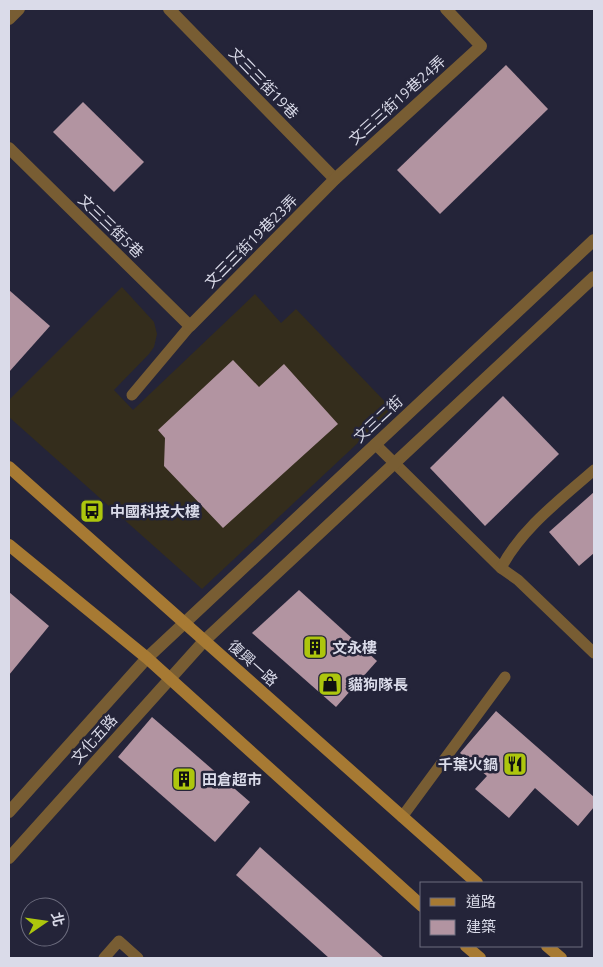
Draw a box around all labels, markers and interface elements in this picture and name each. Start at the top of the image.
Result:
street label: 文三三街19巷 [226,44,302,122]
street label: 文三三街19巷24弄 [345,52,449,148]
street label: 文三三街5巷 [75,191,147,261]
street label: 文三三街19巷23弄 [201,191,301,291]
street label: 文三二街 [350,392,406,446]
bus stop icon: 中國科技大樓 [79,498,105,524]
place label: 中國科技大樓 [110,503,200,520]
building icon: 文永樓 [302,634,328,660]
street label: 復興一路 [225,637,281,689]
place label: 文永樓 [332,639,377,656]
shop icon: 貓狗隊長 [317,671,343,697]
place label: 貓狗隊長 [348,676,408,693]
street label: 文化五路 [68,711,120,767]
restaurant icon: 千葉火鍋 [502,751,528,777]
place label: 千葉火鍋 [438,756,498,773]
building icon: 田倉超市 [171,766,197,792]
place label: 田倉超市 [202,771,262,788]
legend [420,882,583,947]
text: 道路 [466,893,496,910]
north arrow [20,897,70,947]
text: 北 [48,910,67,928]
text: 建築 [466,918,496,935]

